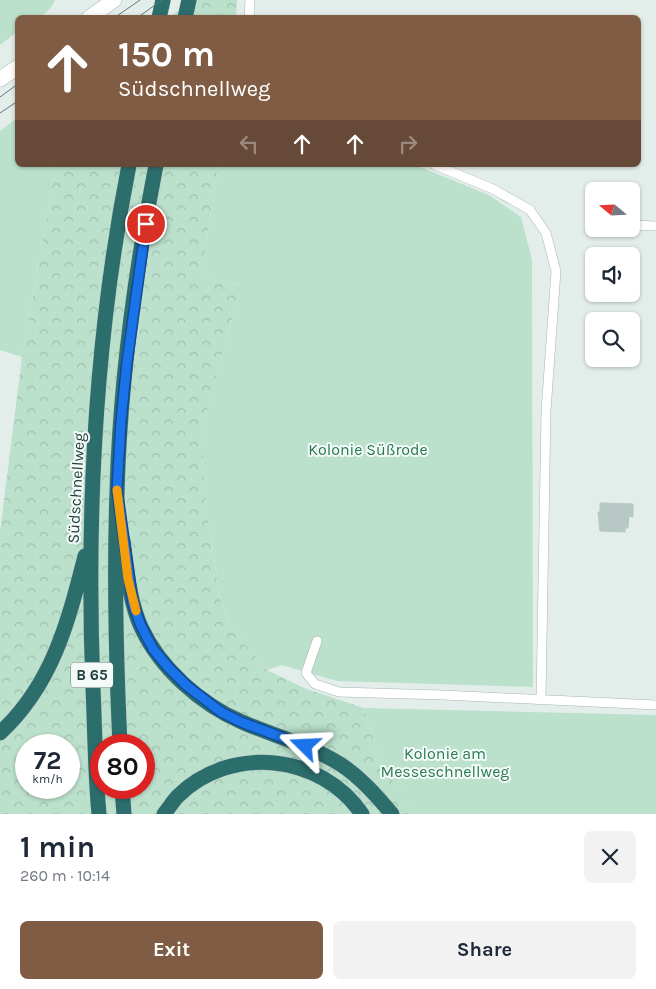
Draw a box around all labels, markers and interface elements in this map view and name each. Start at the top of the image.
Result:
text: 150 m [118,34,215,75]
icon: ahead [35,35,100,100]
text: Südschnellweg [118,76,270,102]
icon: left [235,130,263,158]
icon: ahead [288,130,316,158]
icon: ahead [341,130,369,158]
icon: right [394,130,422,158]
north arrow [585,182,640,238]
map controls [585,182,640,367]
pin [125,203,167,245]
icon: arrive [132,210,160,238]
button: sound [585,247,640,302]
button: search [585,312,640,367]
street label: Südschnellweg [64,432,88,544]
park label: Kolonie Süßrode [308,440,428,459]
road number: B 65 [71,662,113,688]
position arrow [278,719,330,771]
speed limit sign: 80 [90,734,155,799]
park label: Kolonie am Messeschnellweg [381,744,509,781]
text: 72 [34,746,61,775]
text: km/h [32,772,63,786]
text: 1 min [20,829,95,865]
button: close [584,831,636,883]
text: 260 m · 10:14 [20,866,110,885]
button: Exit [20,921,323,979]
button: Share [333,921,636,979]

